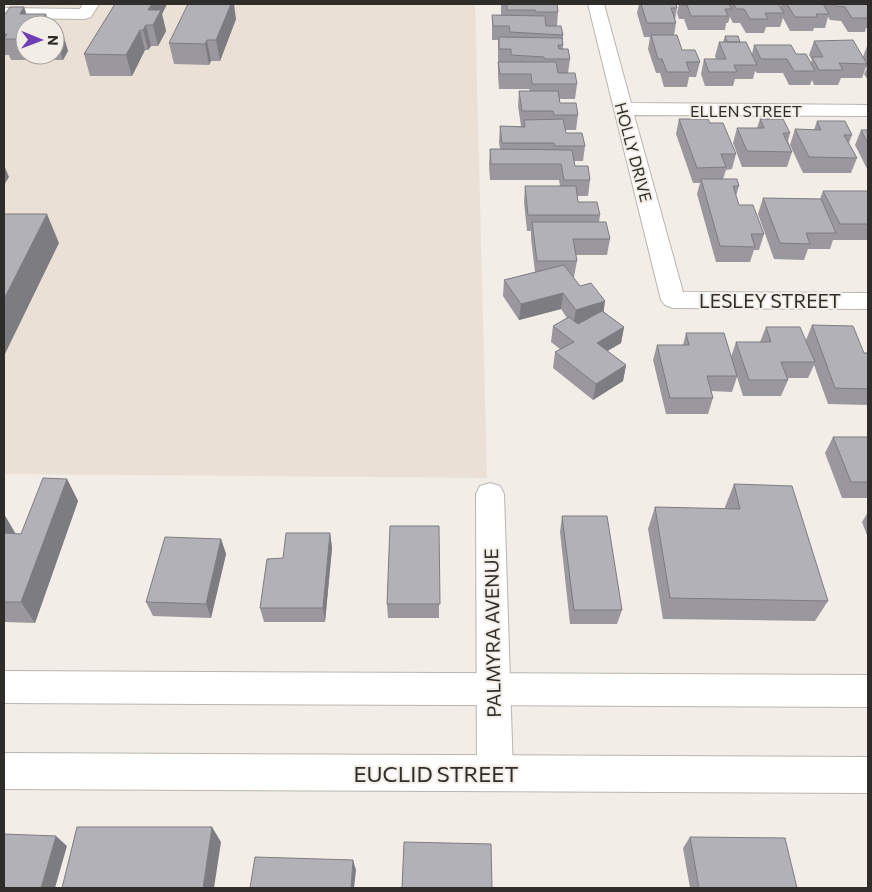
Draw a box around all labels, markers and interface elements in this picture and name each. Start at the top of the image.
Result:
north arrow [15,15,65,65]
text: N [45,35,62,46]
street label: HOLLY DRIVE [612,100,656,204]
street label: ELLEN STREET [690,101,802,120]
street label: LESLEY STREET [699,289,841,312]
street label: PALMYRA AVENUE [479,548,505,718]
street label: EUCLID STREET [353,760,519,787]

